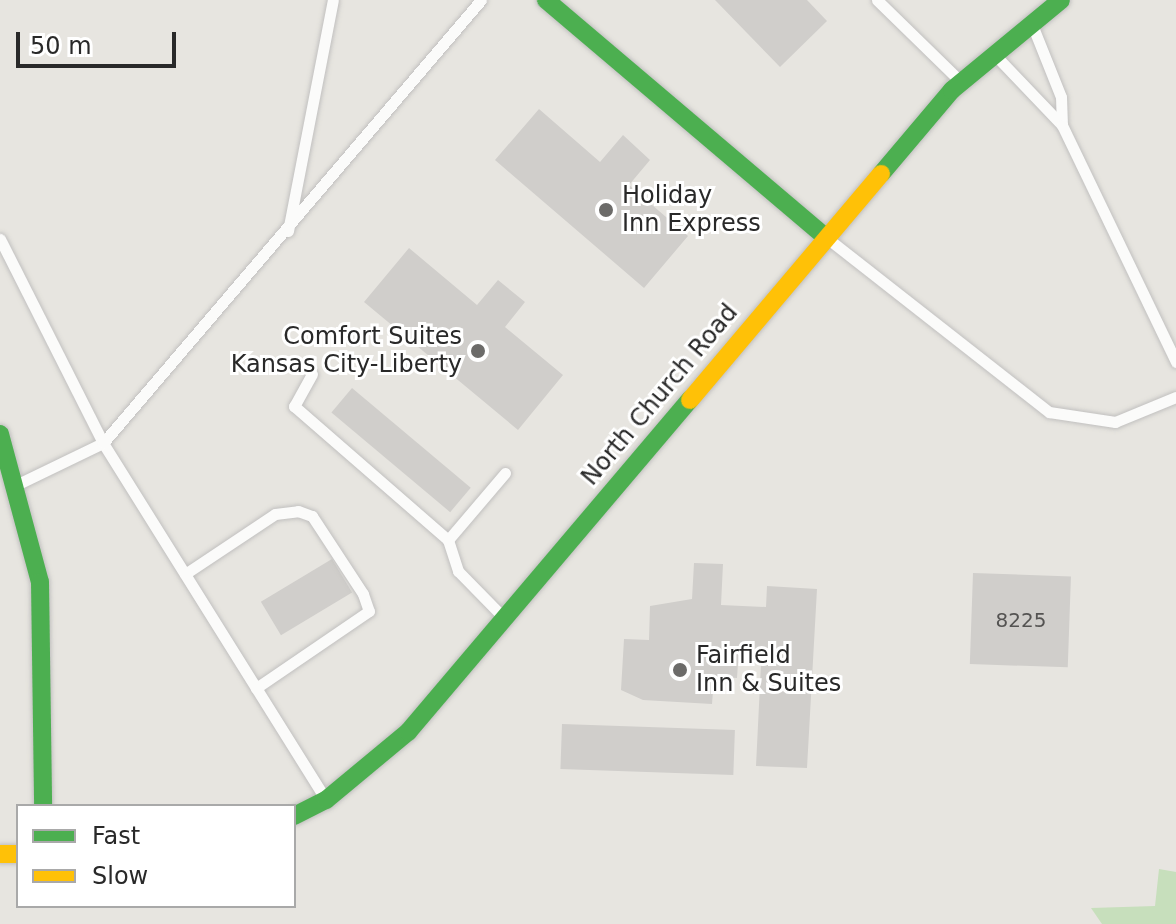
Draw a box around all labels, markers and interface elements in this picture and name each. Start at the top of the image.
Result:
scale bar [20,16,180,66]
text: 50 m [30,32,92,60]
place label: Holiday Inn Express [622,182,761,238]
marker: Holiday Inn Express [597,201,615,219]
street label: North Church Road [576,299,744,491]
place label: Comfort Suites Kansas City-Liberty [231,323,462,379]
marker: Comfort Suites Kansas City-Liberty [469,342,487,360]
house number: 8225 [996,608,1046,632]
place label: Fairfield Inn & Suites [696,642,841,698]
marker: Fairfield Inn & Suites [671,661,689,679]
legend [16,804,296,908]
text: Fast [92,822,140,850]
text: Slow [92,862,148,890]

